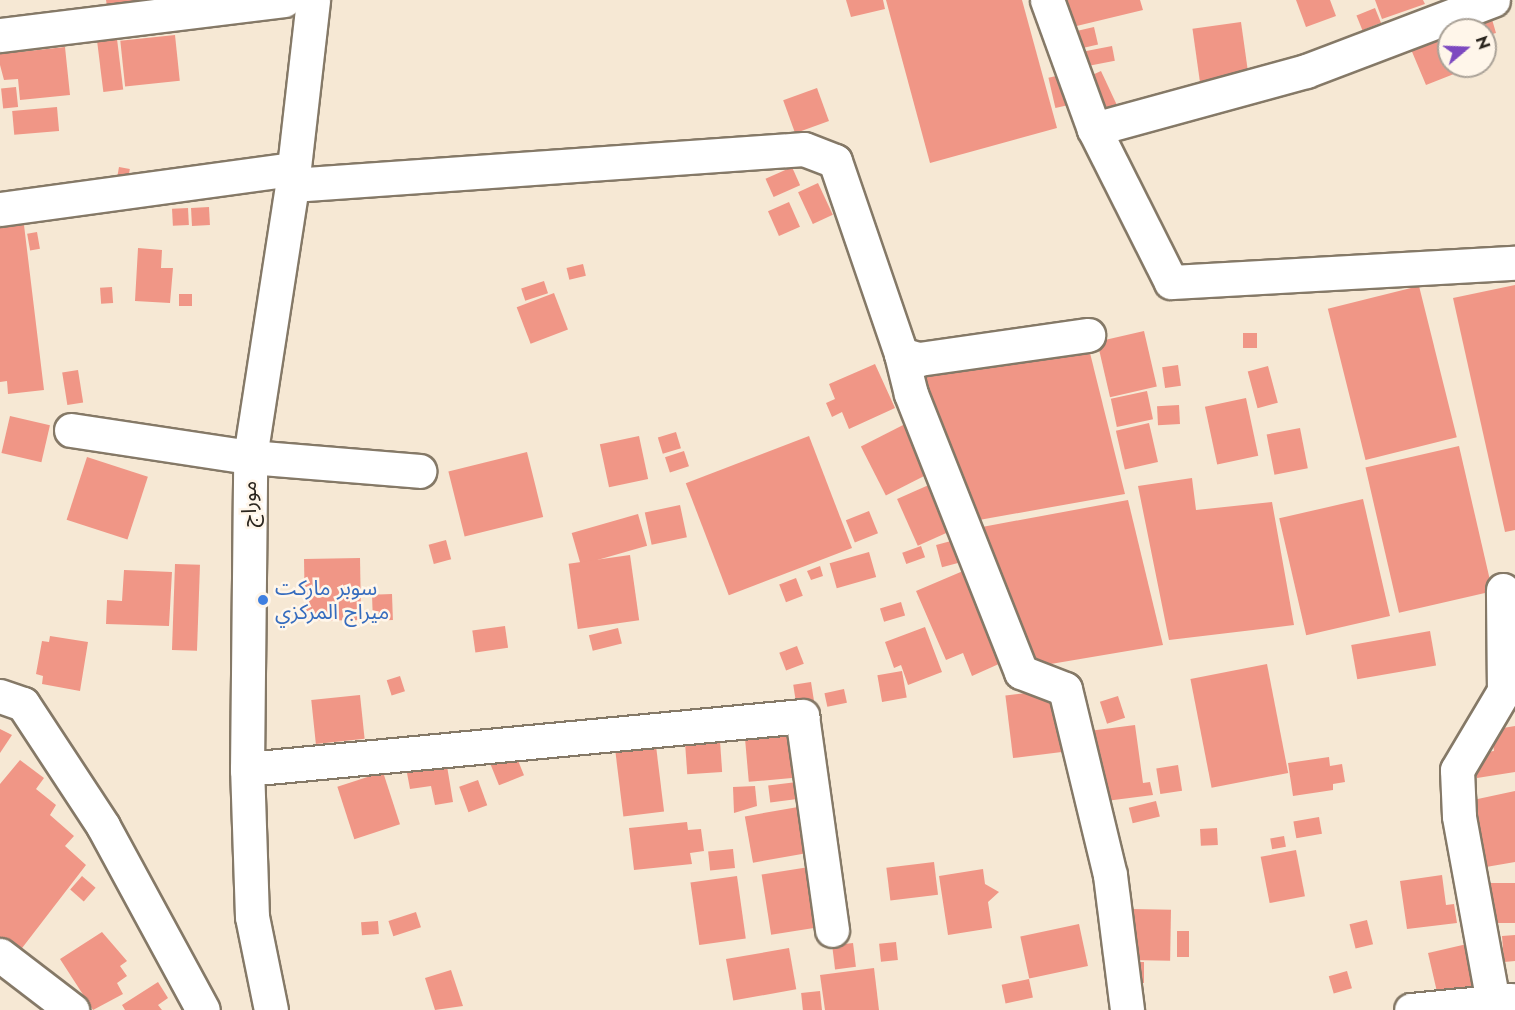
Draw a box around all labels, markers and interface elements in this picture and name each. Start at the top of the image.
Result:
north arrow [1437,18,1497,78]
text: N [1470,33,1496,52]
street label: موراج [236,481,262,527]
place label: سوبر ماركت ميراج المركزي [275,575,389,625]
marker: سوبر ماركت ميراج المركزي [256,593,270,607]

